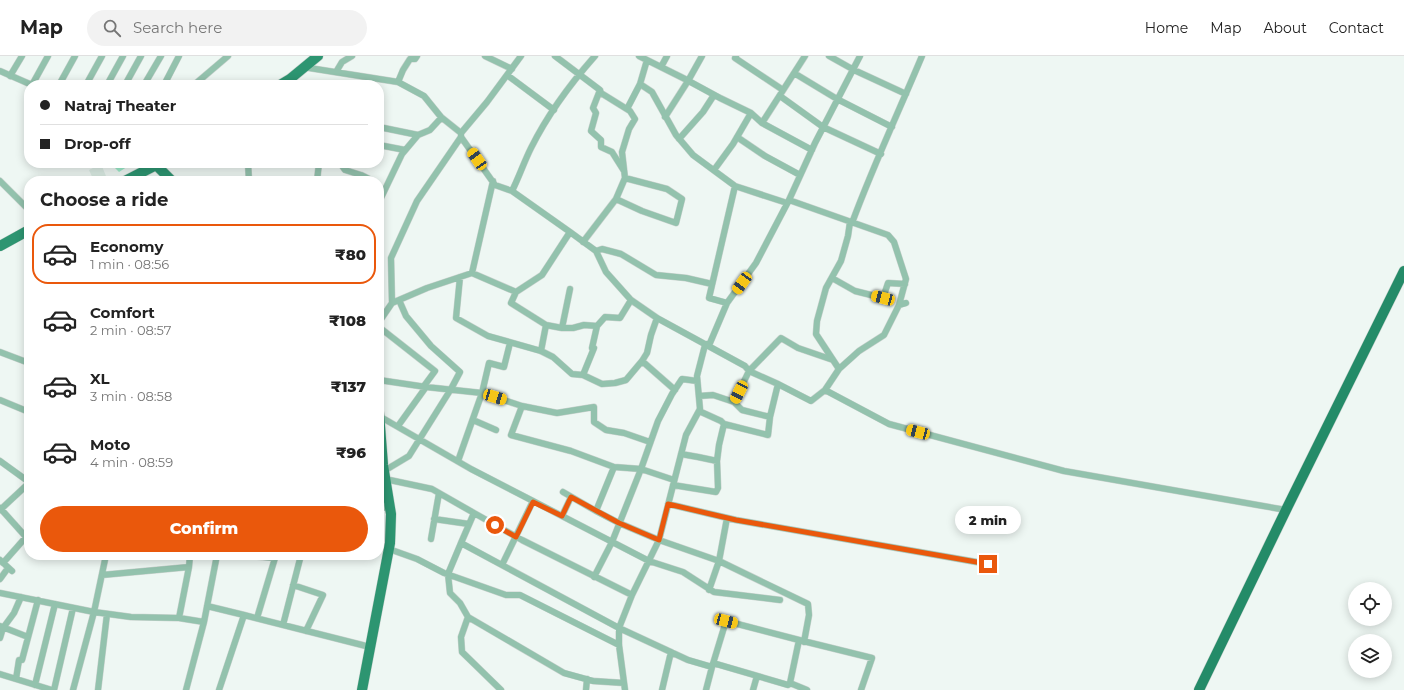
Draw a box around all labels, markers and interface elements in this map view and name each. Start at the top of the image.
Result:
search box [87,10,367,46]
text: Map [20,16,63,39]
icon: search [101,17,123,39]
text: Search here [133,18,222,37]
text: Home [1145,19,1188,37]
text: Map [1210,19,1241,37]
text: About [1263,19,1307,37]
text: Contact [1329,19,1384,37]
text: Natraj Theater [64,96,176,115]
text: Drop-off [64,134,131,153]
car [465,146,489,172]
text: Choose a ride [40,189,168,211]
icon: car [42,236,78,272]
text: Economy [90,237,163,256]
text: ₹80 [335,245,366,264]
text: 1 min · 08:56 [90,256,169,272]
car [730,270,754,296]
car [870,289,896,307]
icon: car [42,302,78,338]
text: Comfort [90,303,155,322]
text: ₹108 [329,311,366,330]
text: 2 min · 08:57 [90,322,171,338]
icon: car [42,368,78,404]
text: XL [90,369,109,388]
text: ₹137 [331,377,366,396]
car [728,379,750,405]
text: 3 min · 08:58 [90,388,172,404]
car [482,388,508,406]
car [905,423,931,441]
icon: car [42,434,78,470]
text: Moto [90,435,130,454]
text: ₹96 [336,443,366,462]
text: 4 min · 08:59 [90,454,173,470]
button: Confirm [40,506,368,552]
callout: 2 min [955,506,1021,534]
text: 2 min [969,512,1007,528]
route start [486,516,504,534]
route end [979,555,997,573]
map controls [1348,582,1392,678]
button: locate [1348,582,1392,626]
car [713,612,739,630]
button: layers [1348,634,1392,678]

